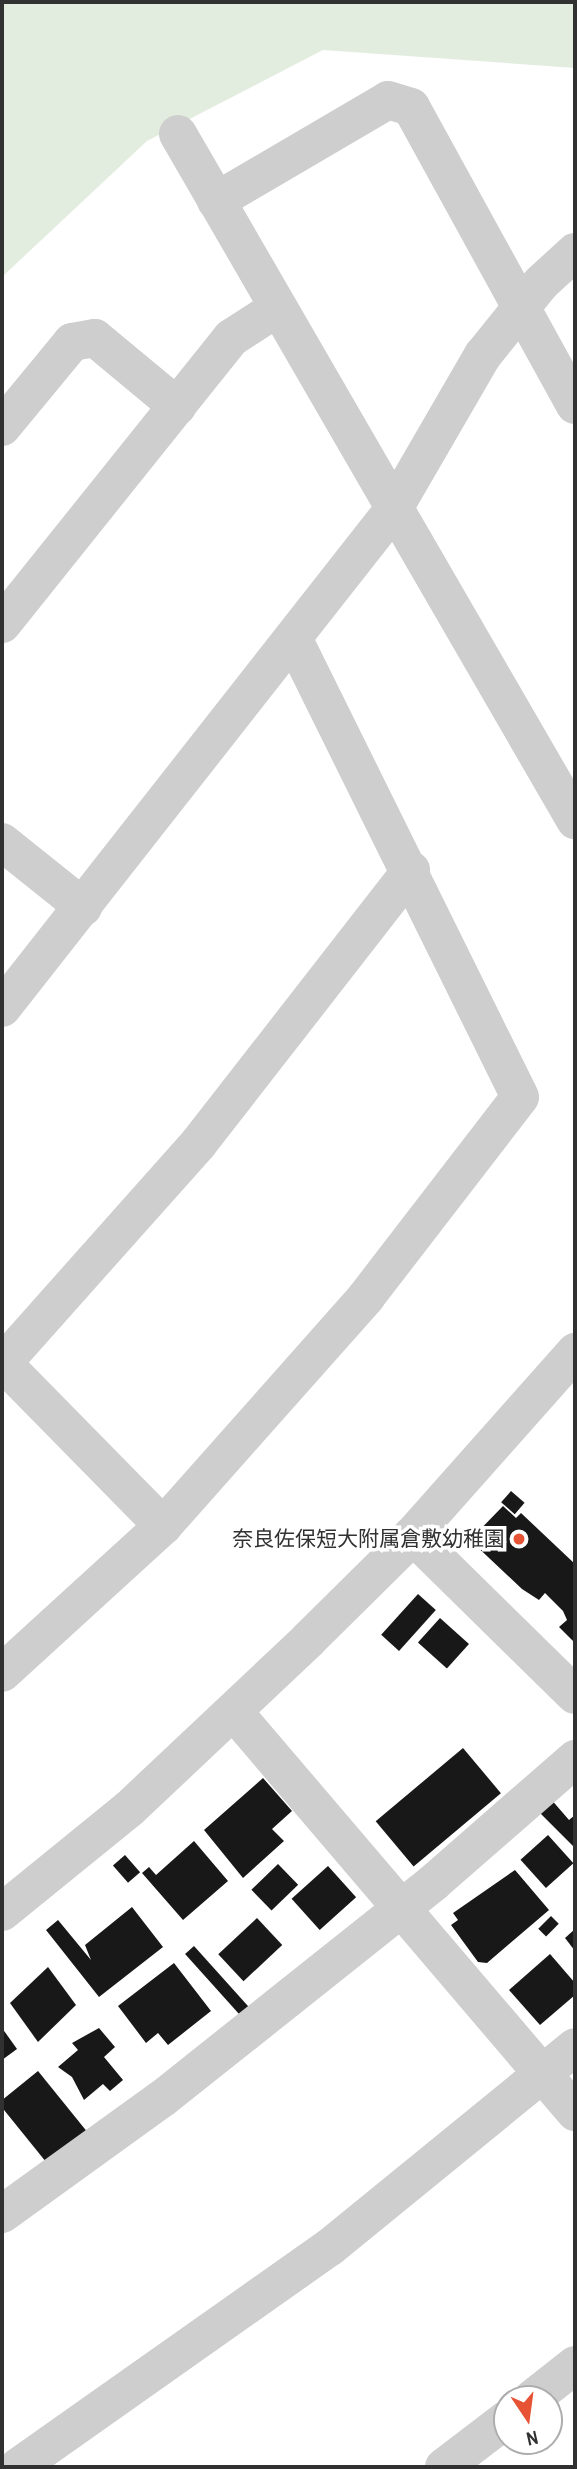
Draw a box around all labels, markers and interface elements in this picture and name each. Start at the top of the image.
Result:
place label: 奈良佐保短大附属倉敷幼稚園 [232,1526,505,1552]
marker: 奈良佐保短大附属倉敷幼稚園 [511,1531,527,1547]
north arrow [493,2385,563,2455]
text: N [524,2425,541,2452]

